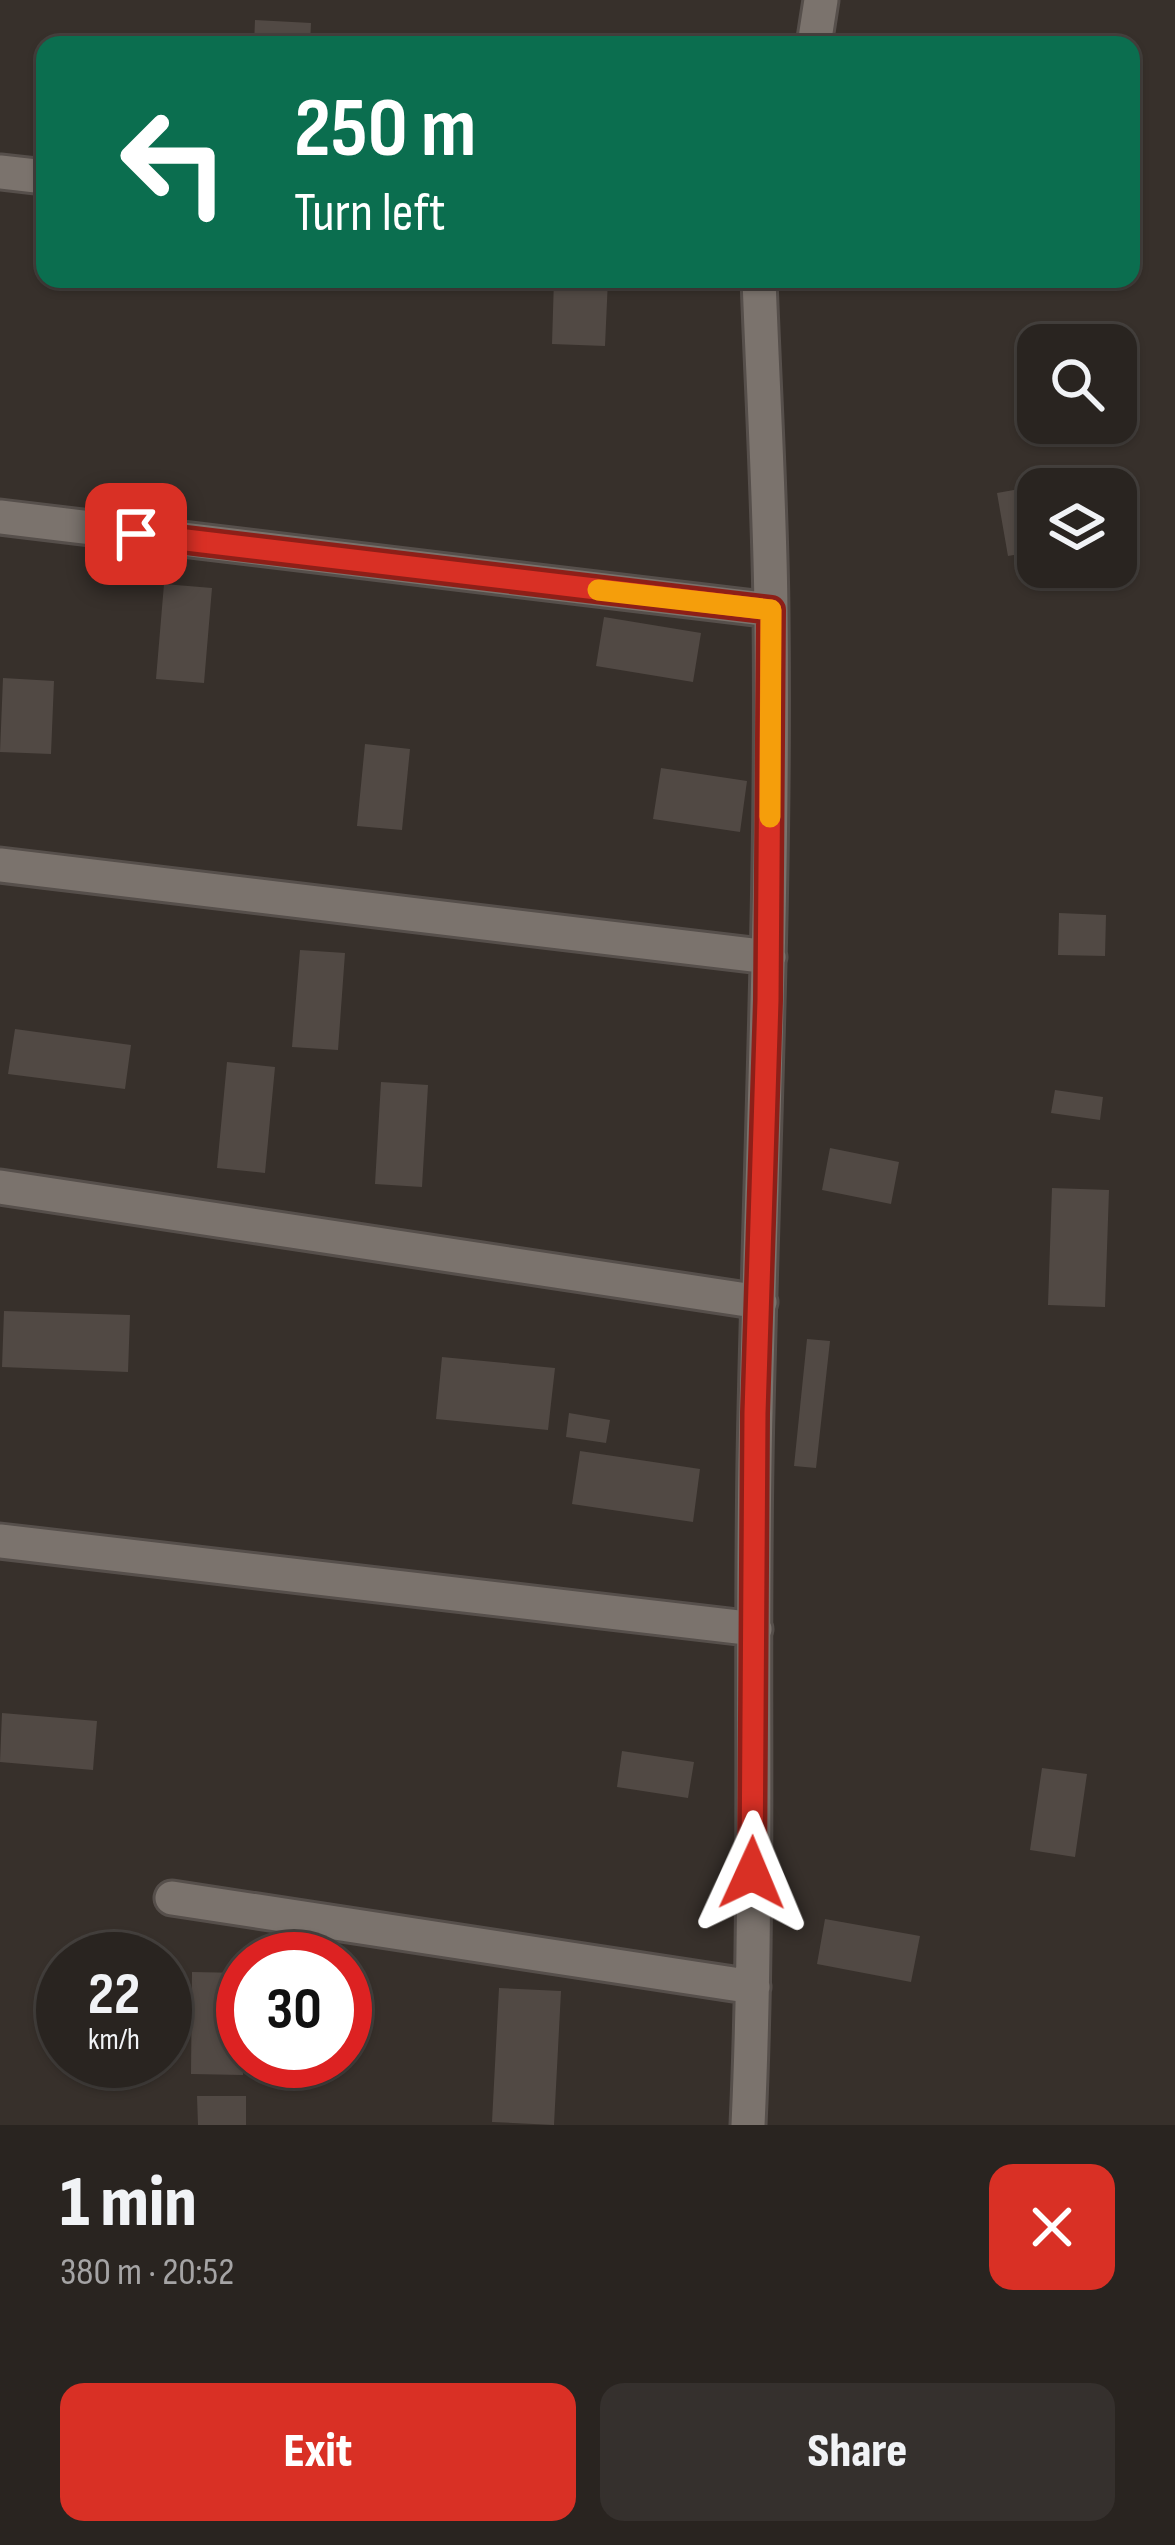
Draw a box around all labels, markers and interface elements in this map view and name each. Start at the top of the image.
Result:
text: 250 m [294,79,476,180]
icon: left [96,84,252,240]
text: Turn left [294,181,446,246]
map controls [1017,324,1137,588]
button: search [1017,324,1137,444]
button: layers [1017,468,1137,588]
pin [85,483,187,585]
icon: arrive [103,501,169,567]
position arrow [689,1810,815,1936]
speed limit sign: 30 [216,1932,372,2088]
text: 22 [88,1959,140,2031]
text: km/h [88,2022,140,2058]
text: 1 min [60,2160,197,2247]
button: close [989,2164,1115,2290]
text: 380 m · 20:52 [60,2249,234,2296]
button: Exit [60,2383,576,2521]
button: Share [600,2383,1115,2521]

